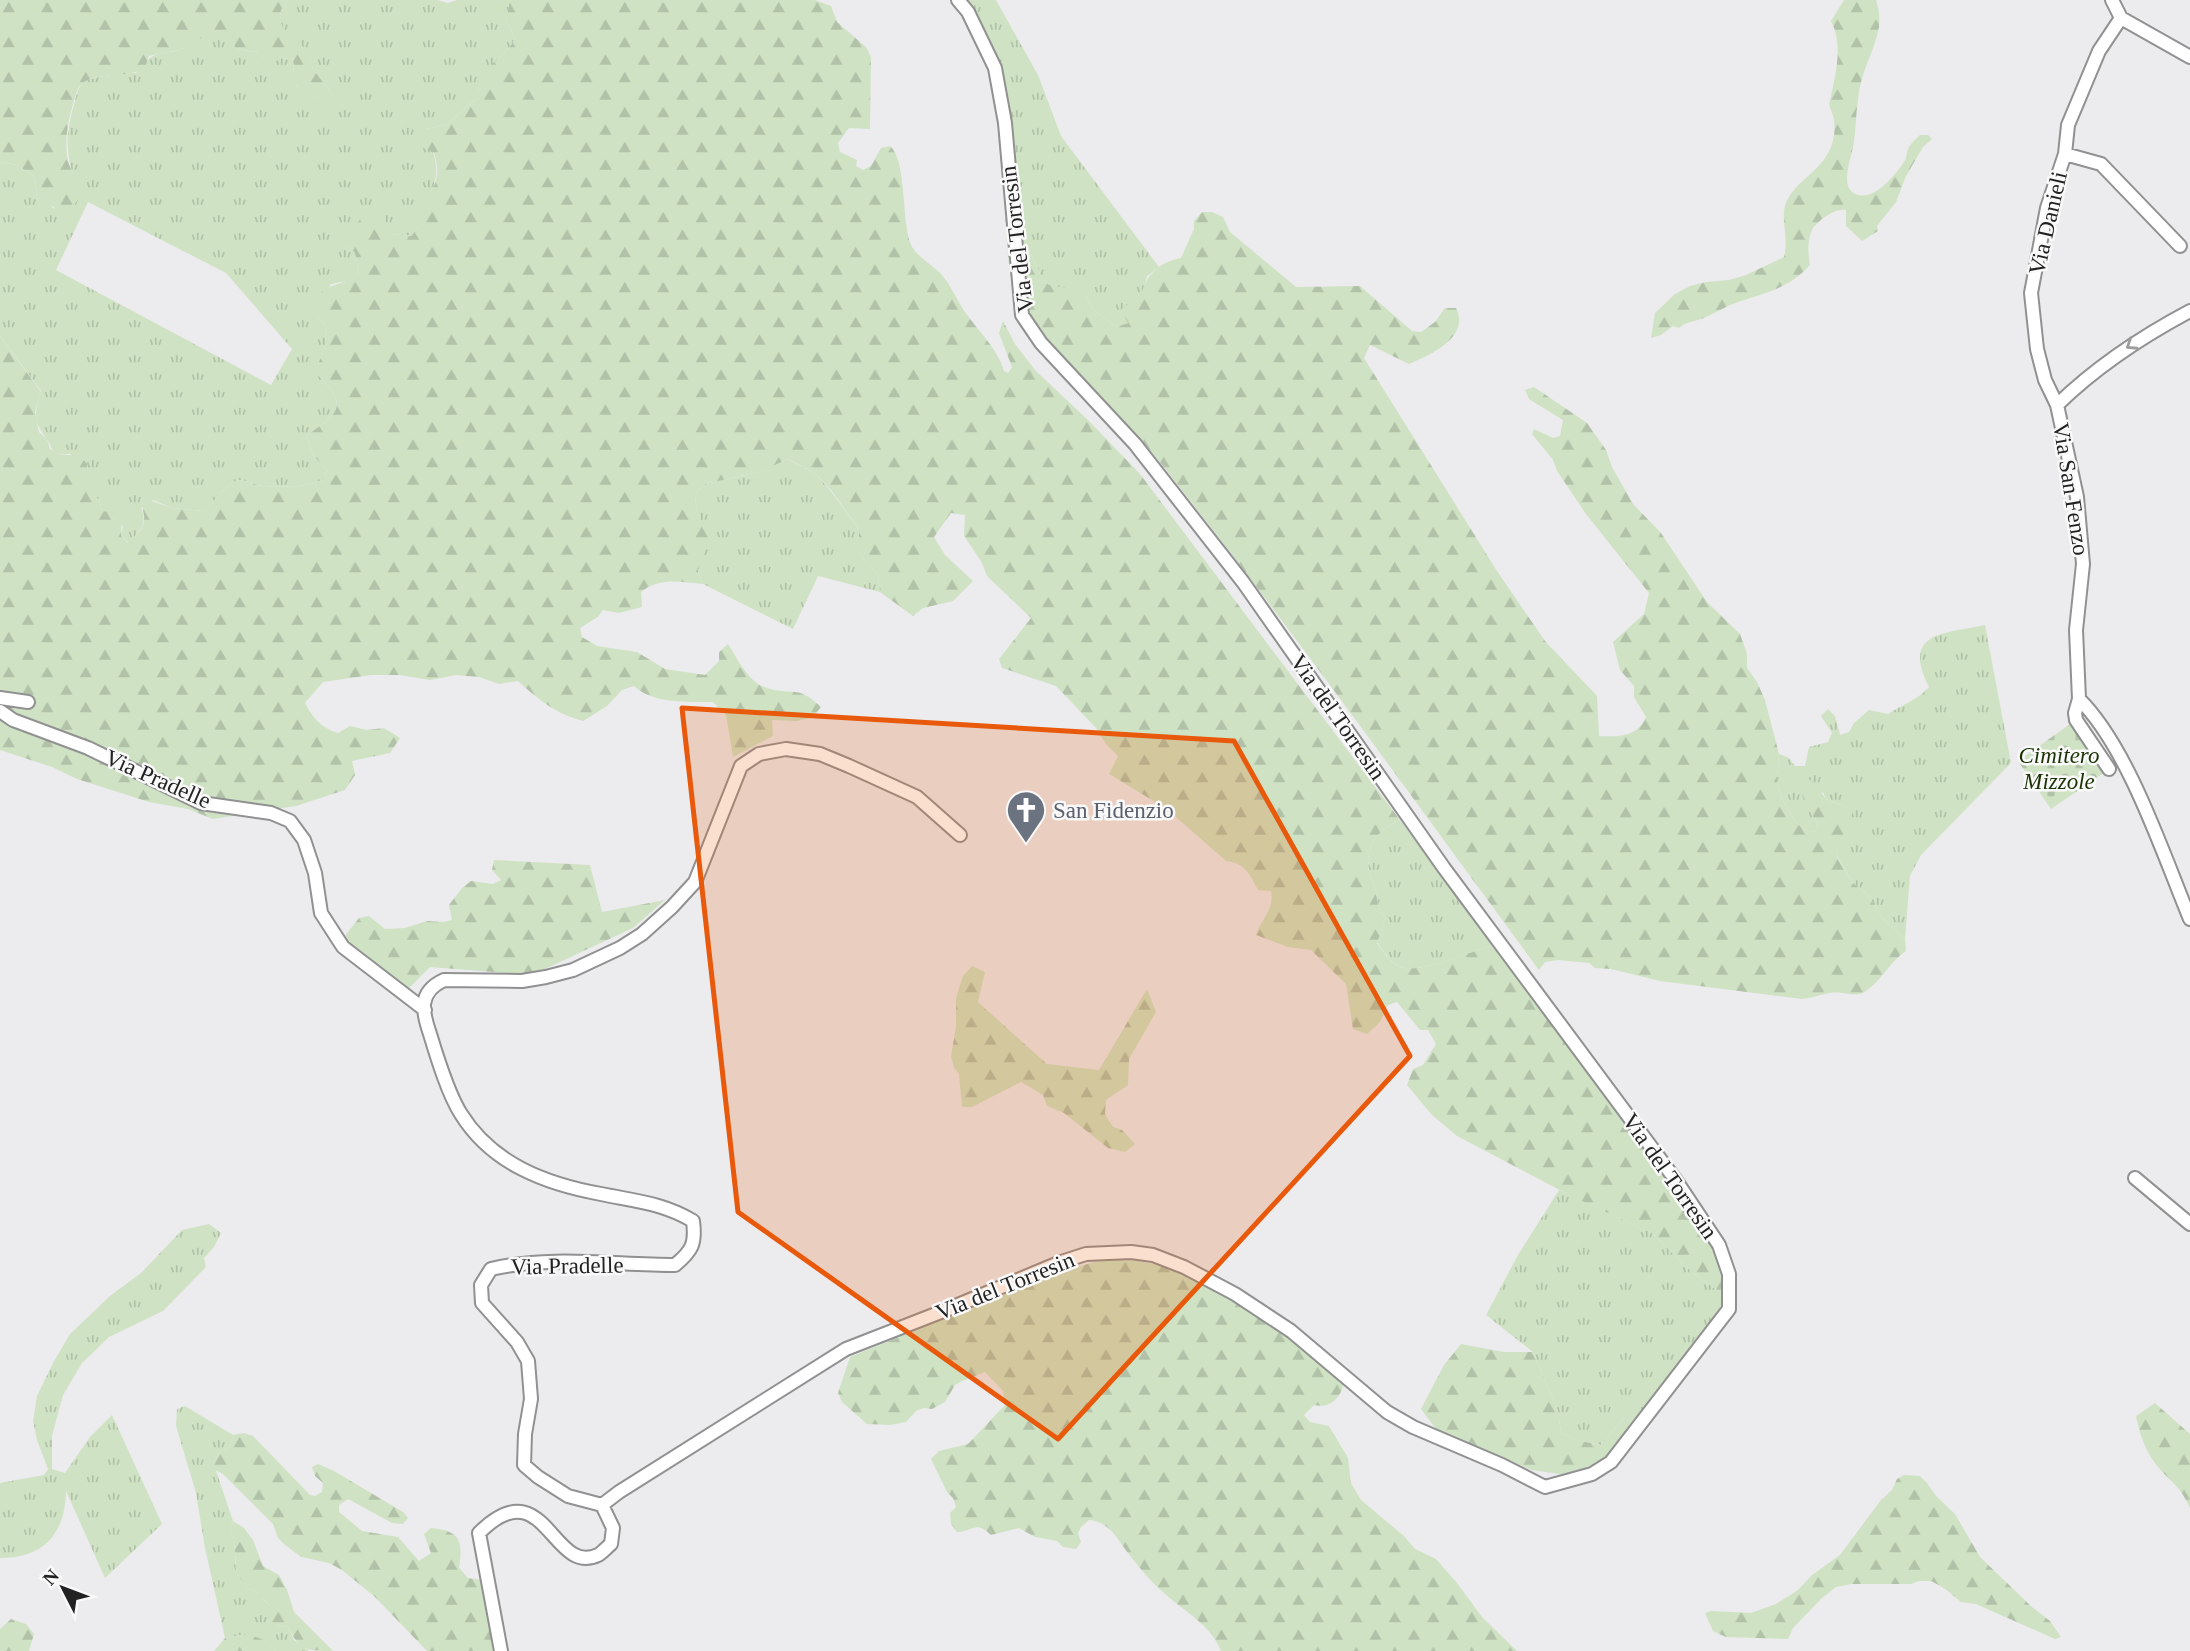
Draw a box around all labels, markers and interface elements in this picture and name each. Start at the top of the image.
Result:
street label: Via del Torresin [996,164,1038,314]
street label: Via Danieli [2024,169,2072,277]
one-way arrow [2126,337,2139,349]
street label: Via San Fenzo [2048,421,2094,557]
street label: Via del Torresin [1286,649,1391,785]
park label: Cimitero Mizzole [2019,743,2099,794]
street label: Via Pradelle [101,745,215,813]
church icon: San Fidenzio [1005,789,1047,844]
place label: San Fidenzio [1053,798,1174,823]
street label: Via del Torresin [1618,1108,1723,1244]
street label: Via del Torresin [932,1247,1078,1325]
street label: Via Pradelle [510,1253,624,1279]
north arrow [28,1553,98,1623]
text: N [38,1565,63,1589]

